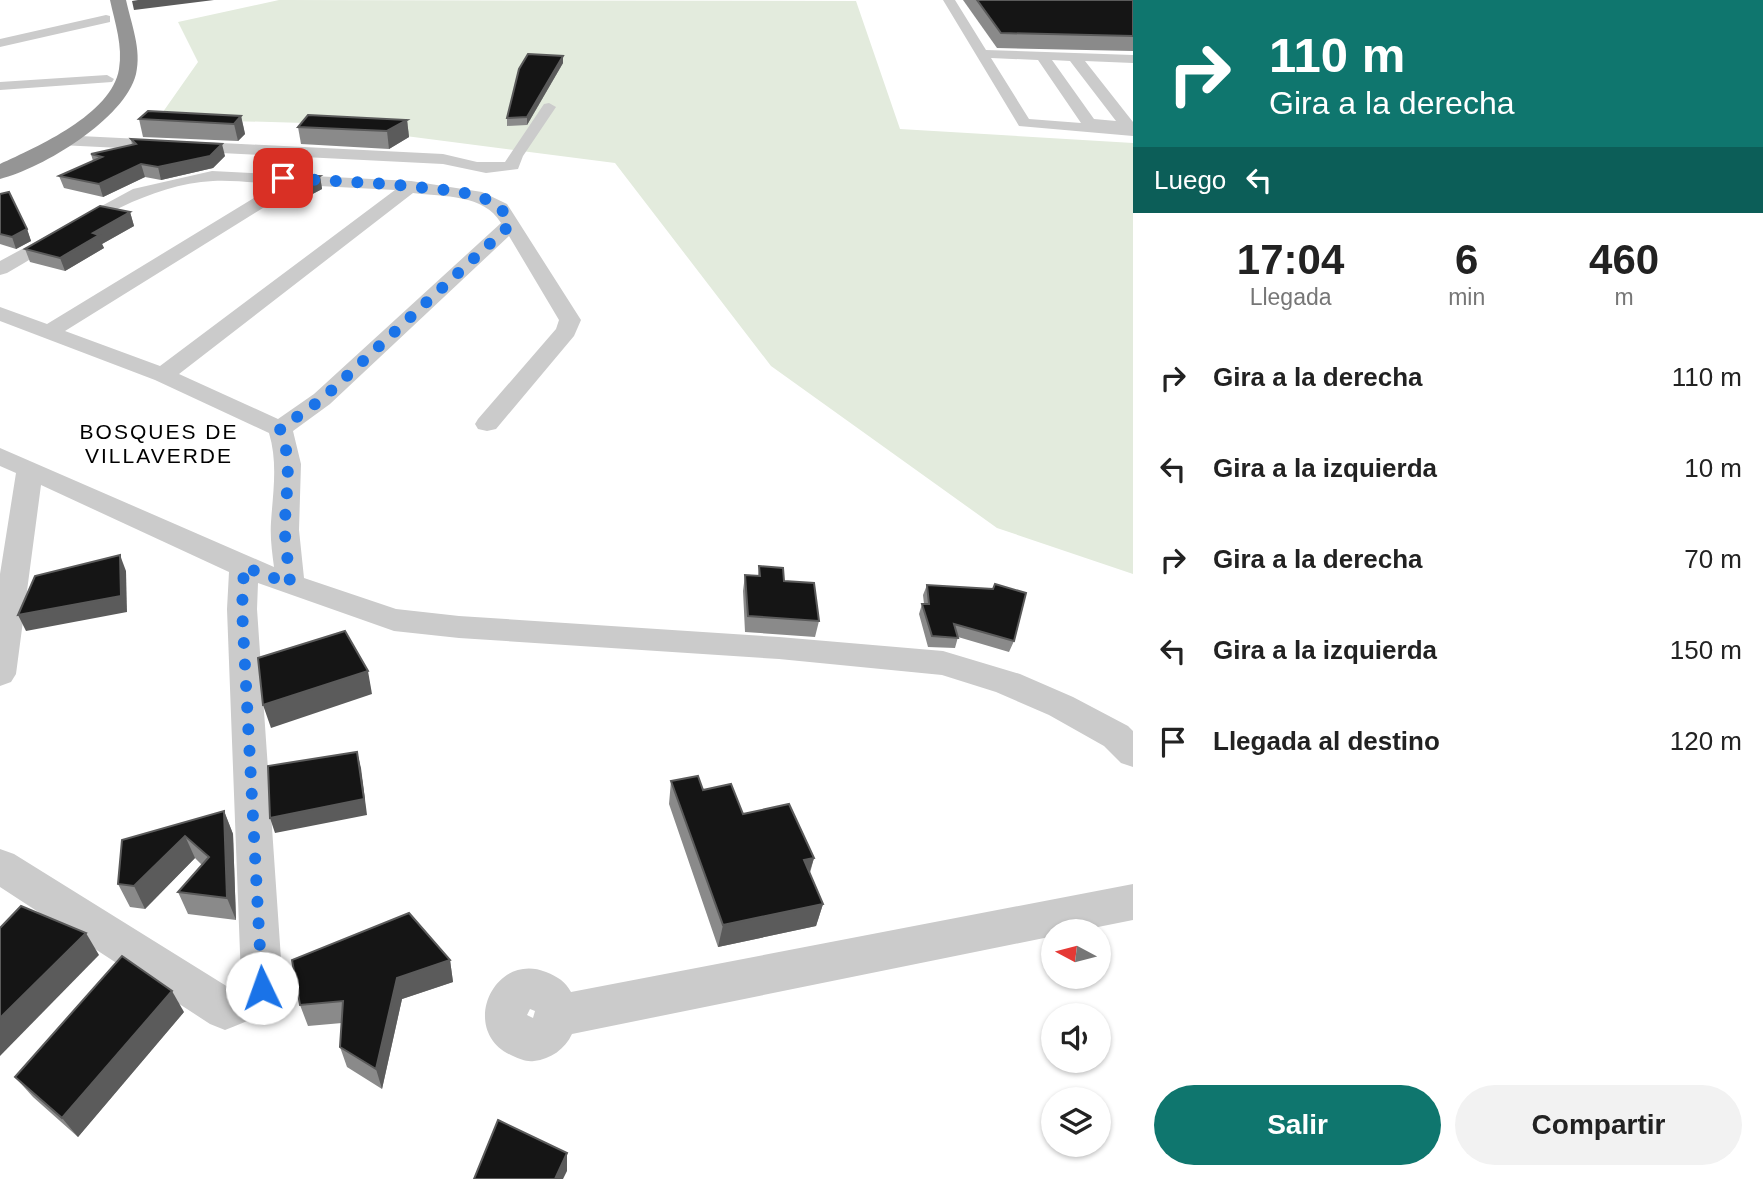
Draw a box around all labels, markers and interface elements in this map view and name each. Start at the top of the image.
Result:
icon: right [1154,28,1245,119]
text: 110 m [1269,28,1405,82]
text: Gira a la derecha [1269,85,1514,121]
pin [253,148,313,208]
icon: arrive [264,159,302,197]
icon: left [1240,161,1278,199]
text: Luego [1154,165,1226,195]
text: 17:04 [1237,236,1344,283]
text: 6 [1455,236,1478,283]
text: 460 [1589,236,1659,283]
text: Llegada [1250,284,1332,310]
text: min [1448,284,1485,310]
text: m [1615,284,1634,310]
icon: right [1154,359,1192,397]
text: Gira a la derecha [1213,362,1423,392]
text: 110 m [1672,362,1742,392]
district label: BOSQUES DE VILLAVERDE [80,420,238,467]
icon: left [1154,450,1192,488]
text: Gira a la izquierda [1213,453,1437,483]
text: 10 m [1684,453,1742,483]
icon: right [1154,541,1192,579]
text: Gira a la derecha [1213,544,1423,574]
text: 70 m [1684,544,1742,574]
icon: left [1154,632,1192,670]
text: Gira a la izquierda [1213,635,1437,665]
text: 150 m [1670,635,1742,665]
icon: arrive [1154,723,1192,761]
text: Llegada al destino [1213,726,1440,756]
text: 120 m [1670,726,1742,756]
north arrow [1041,919,1111,989]
map controls [1041,919,1111,1157]
position arrow [225,951,299,1025]
button: sound [1041,1003,1111,1073]
button: Salir [1154,1085,1441,1165]
button: Compartir [1455,1085,1742,1165]
button: layers [1041,1087,1111,1157]

